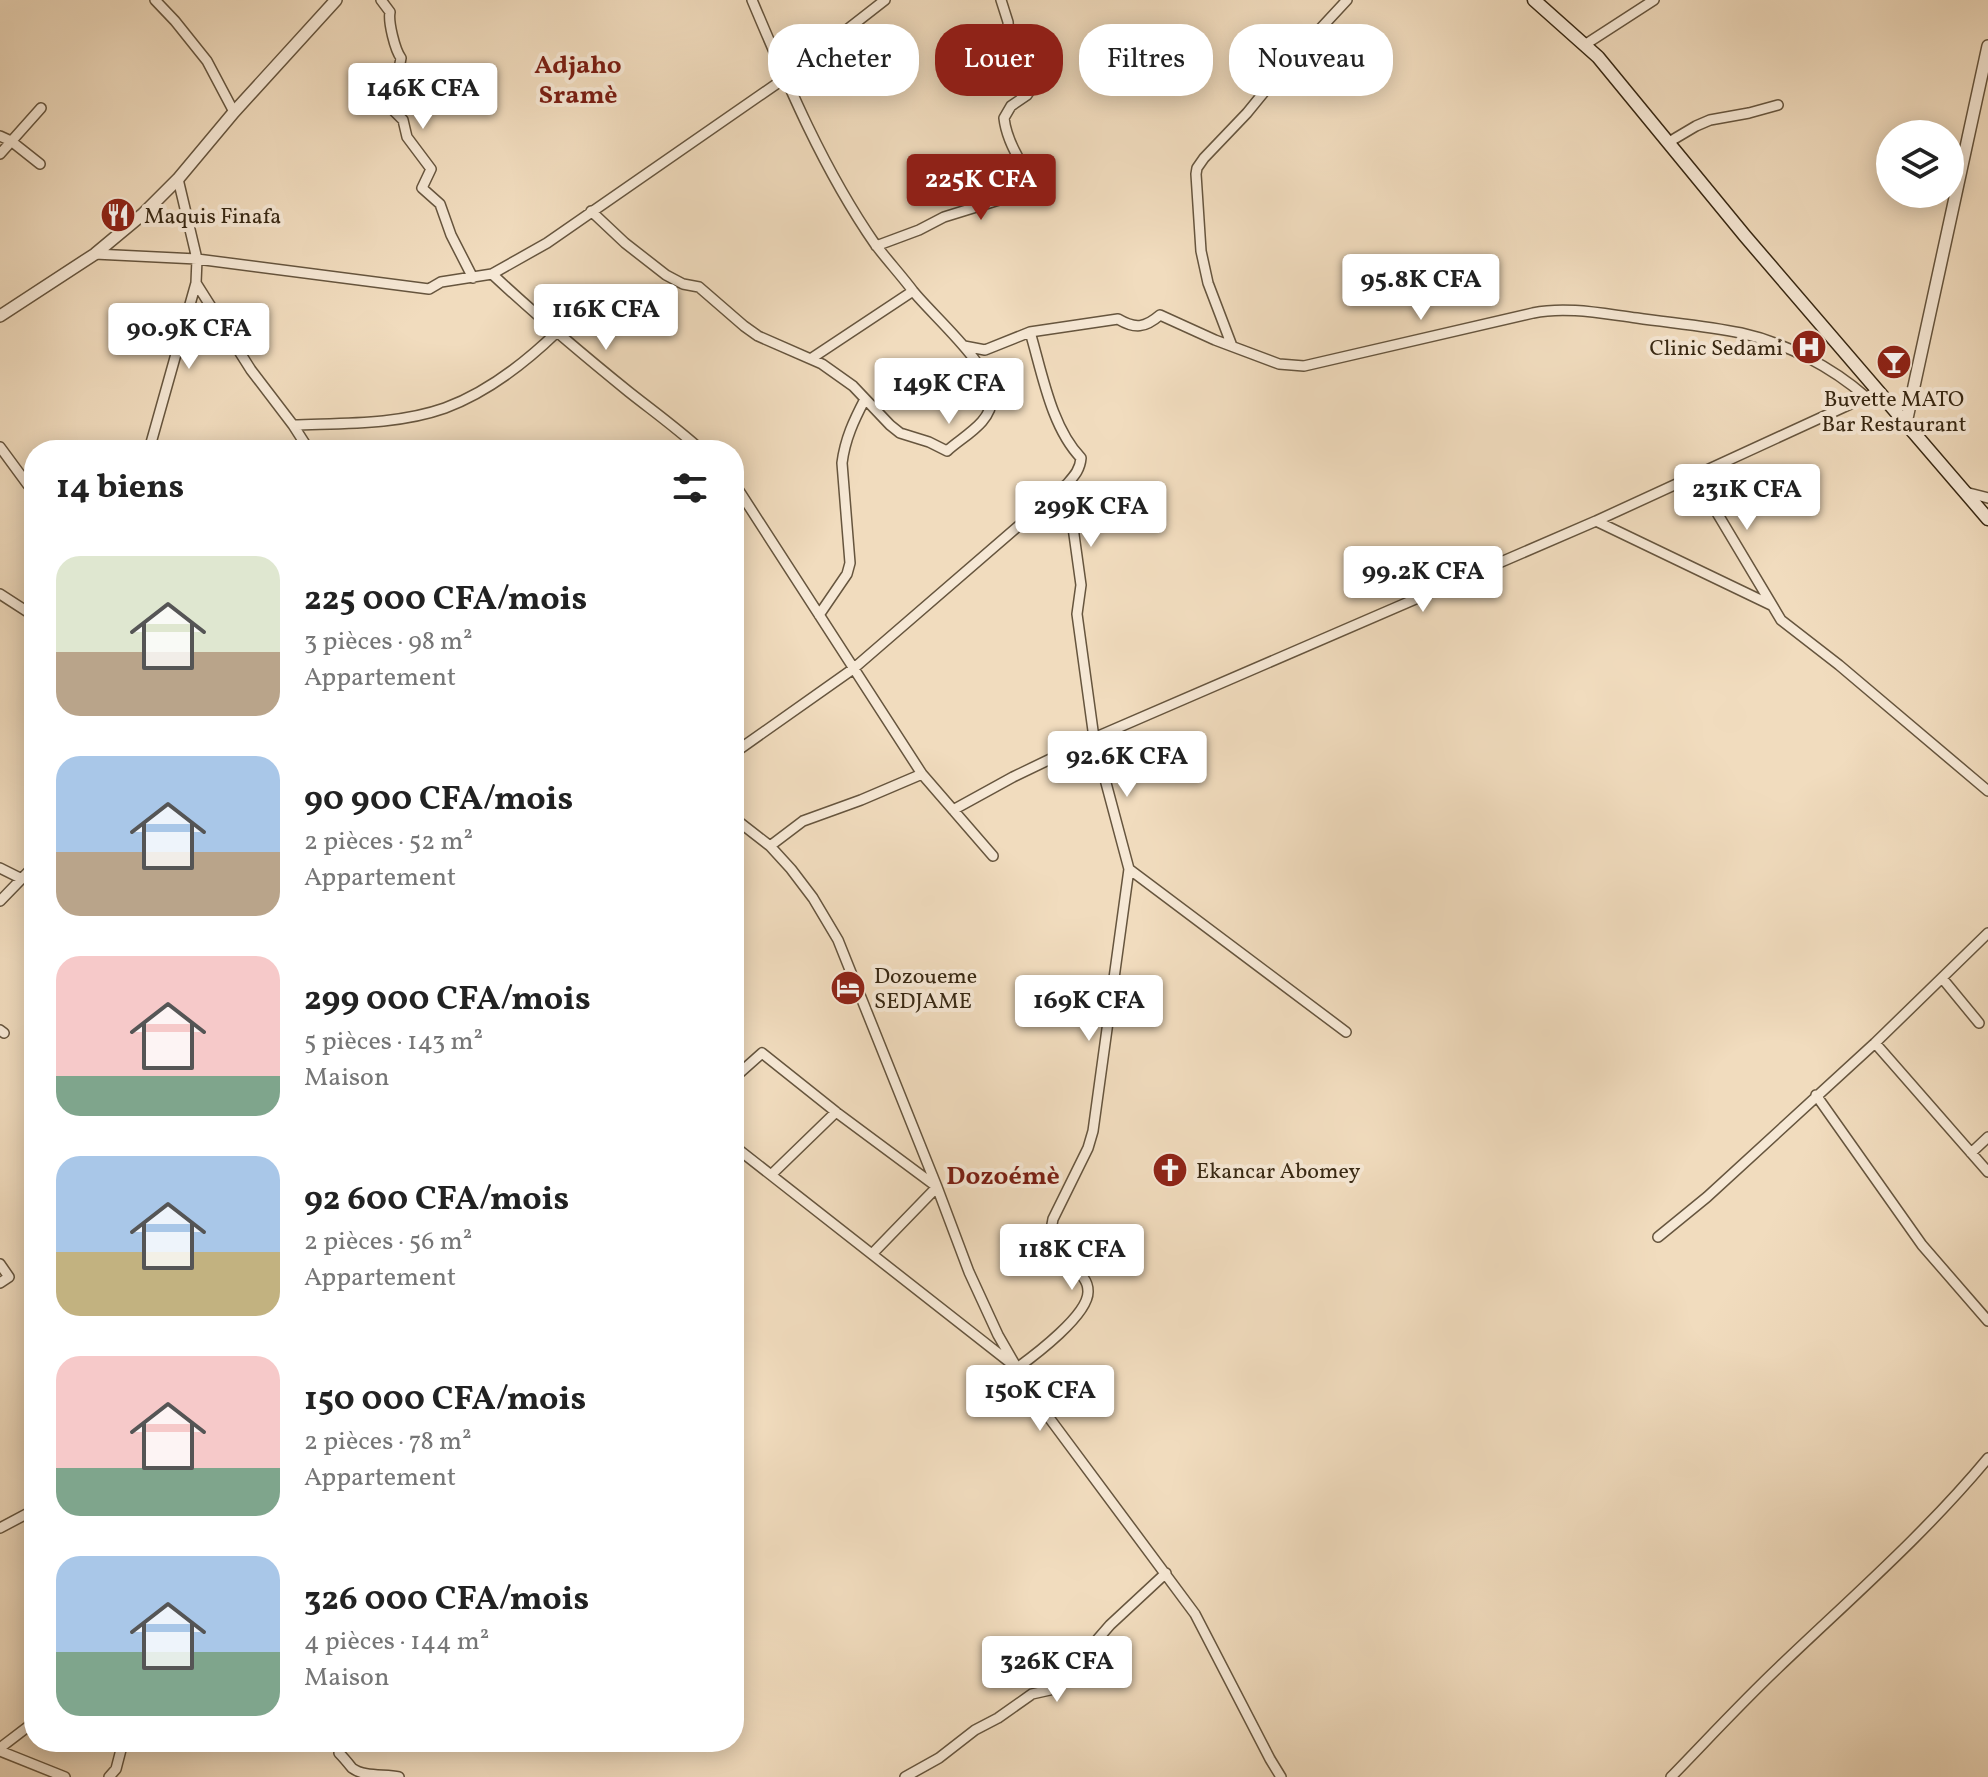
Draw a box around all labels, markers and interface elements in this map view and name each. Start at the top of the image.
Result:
chip: Acheter [768,24,919,96]
chip: Louer [935,24,1063,96]
chip: Filtres [1079,24,1213,96]
chip: Nouveau [1229,24,1393,96]
district label: Adjaho Sramè [534,48,622,114]
pin: 146K CFA [340,63,506,131]
text: 146K CFA [366,71,480,107]
map controls [1876,120,1964,208]
button: layers [1876,120,1964,208]
pin: 225K CFA [898,154,1064,222]
text: 225K CFA [925,162,1037,198]
restaurant icon: Maquis Finafa [99,196,137,234]
place label: Maquis Finafa [144,202,281,233]
pin: 95.8K CFA [1329,254,1513,322]
text: 95.8K CFA [1360,262,1482,298]
pin: 116K CFA [523,284,689,352]
text: 116K CFA [552,292,660,328]
pin: 90.9K CFA [97,303,281,371]
text: 90.9K CFA [126,311,252,347]
hospital icon: Clinic Sedami [1790,328,1828,366]
place label: Clinic Sedami [1649,334,1783,365]
bar icon: Buvette MATO Bar Restaurant [1875,343,1913,381]
pin: 149K CFA [866,358,1032,426]
text: 149K CFA [893,366,1005,402]
place label: Buvette MATO Bar Restaurant [1822,385,1967,441]
pin: 231K CFA [1664,464,1830,532]
text: 14 biens [56,465,184,512]
icon: filters [668,466,712,510]
text: 231K CFA [1692,472,1802,508]
pin: 299K CFA [1008,481,1174,549]
text: 299K CFA [1033,489,1149,525]
pin: 99.2K CFA [1331,546,1515,614]
text: 99.2K CFA [1362,554,1484,590]
text: 225 000 CFA/mois [304,577,587,624]
icon: home [120,588,216,684]
text: 3 pièces · 98 m² [304,624,473,660]
text: Appartement [304,660,456,696]
pin: 92.6K CFA [1035,731,1219,799]
text: 92.6K CFA [1066,739,1188,775]
text: 90 900 CFA/mois [304,777,573,824]
icon: home [120,788,216,884]
text: 2 pièces · 52 m² [304,824,473,860]
text: Appartement [304,860,456,896]
place label: Dozoueme SEDJAME [874,962,977,1018]
hotel icon: Dozoueme SEDJAME [829,969,867,1007]
pin: 169K CFA [1006,975,1172,1043]
text: 299 000 CFA/mois [304,977,591,1024]
text: 169K CFA [1033,983,1145,1019]
icon: home [120,988,216,1084]
text: 5 pièces · 143 m² [304,1024,483,1060]
text: Maison [304,1060,389,1096]
church icon: Ekancar Abomey [1151,1151,1189,1189]
place label: Ekancar Abomey [1196,1157,1361,1188]
district label: Dozoémè [946,1159,1060,1195]
text: 92 600 CFA/mois [304,1177,569,1224]
icon: home [120,1188,216,1284]
text: 2 pièces · 56 m² [304,1224,472,1260]
pin: 118K CFA [989,1224,1155,1292]
text: 118K CFA [1018,1232,1126,1268]
text: Appartement [304,1260,456,1296]
pin: 150K CFA [957,1365,1123,1433]
text: 150K CFA [984,1373,1096,1409]
text: 150 000 CFA/mois [304,1377,586,1424]
icon: home [120,1388,216,1484]
text: 2 pièces · 78 m² [304,1424,472,1460]
text: Appartement [304,1460,456,1496]
text: 326 000 CFA/mois [304,1577,589,1624]
icon: home [120,1588,216,1684]
text: 4 pièces · 144 m² [304,1624,489,1660]
pin: 326K CFA [974,1636,1140,1704]
text: 326K CFA [1000,1644,1114,1680]
text: Maison [304,1660,389,1696]

